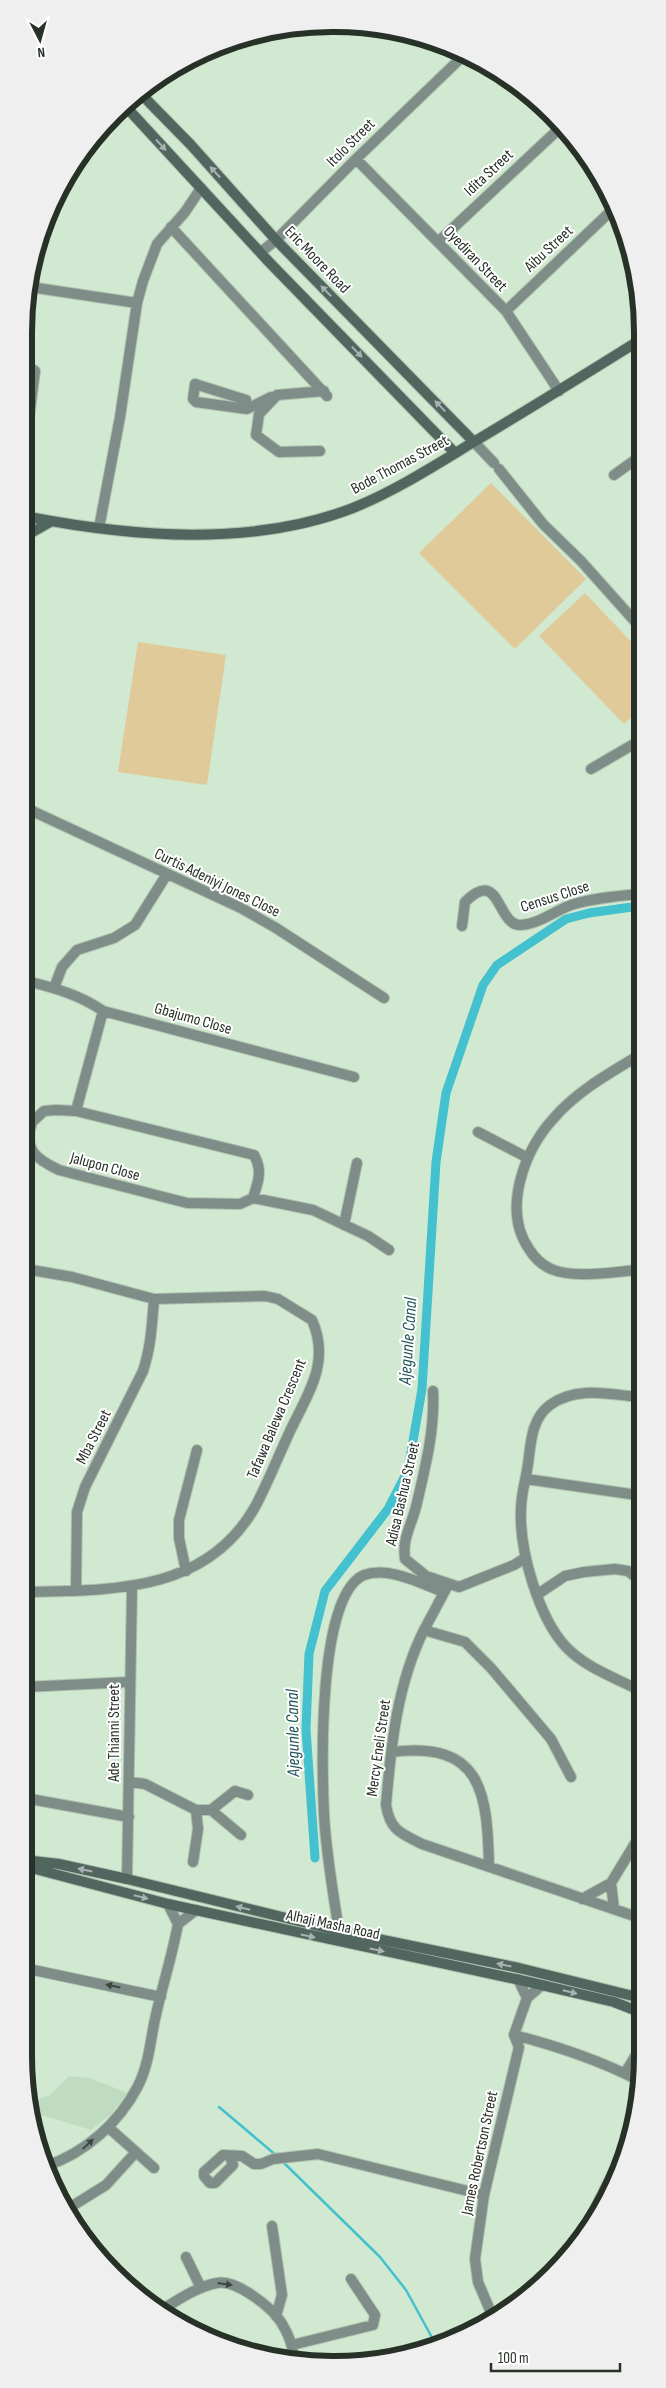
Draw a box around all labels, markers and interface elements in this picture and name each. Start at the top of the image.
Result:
north arrow [15,15,65,65]
text: N [37,44,46,61]
street label: Itolo Street [323,115,379,171]
one-way arrow [155,139,167,151]
street label: Idita Street [461,145,518,200]
one-way arrow [209,167,221,179]
street label: Oyediran Street [439,222,511,296]
street label: Aibu Street [520,222,577,277]
street label: Eric Moore Road [280,223,354,297]
one-way arrow [320,285,332,297]
one-way arrow [350,346,362,358]
one-way arrow [435,401,447,413]
street label: Bode Thomas Street [348,431,452,499]
street label: Curtis Adeniyi Jones Close [151,844,283,922]
street label: Census Close [518,877,592,917]
street label: Gbajumo Close [152,999,234,1039]
street label: Jalupon Close [67,1148,142,1185]
water label: Ajegunle Canal [394,1296,422,1386]
street label: Tafawa Balewa Crescent [243,1356,311,1482]
street label: Mba Street [72,1406,116,1467]
street label: Adisa Bashua Street [382,1440,424,1549]
street label: Ade Thianni Street [105,1684,124,1783]
water label: Ajegunle Canal [282,1688,304,1778]
street label: Mercy Eneli Street [363,1698,395,1798]
one-way arrow [78,1866,93,1874]
one-way arrow [134,1894,149,1902]
one-way arrow [236,1904,251,1912]
street label: Alhaji Masha Road [284,1906,381,1944]
one-way arrow [301,1932,317,1940]
one-way arrow [370,1946,385,1954]
one-way arrow [496,1960,512,1968]
one-way arrow [105,1982,121,1990]
one-way arrow [563,1988,578,1996]
street label: James Robertson Street [457,2089,502,2218]
one-way arrow [82,2138,94,2150]
one-way arrow [217,2280,233,2288]
scale bar [491,2340,620,2372]
text: 100 m [498,2349,529,2368]

